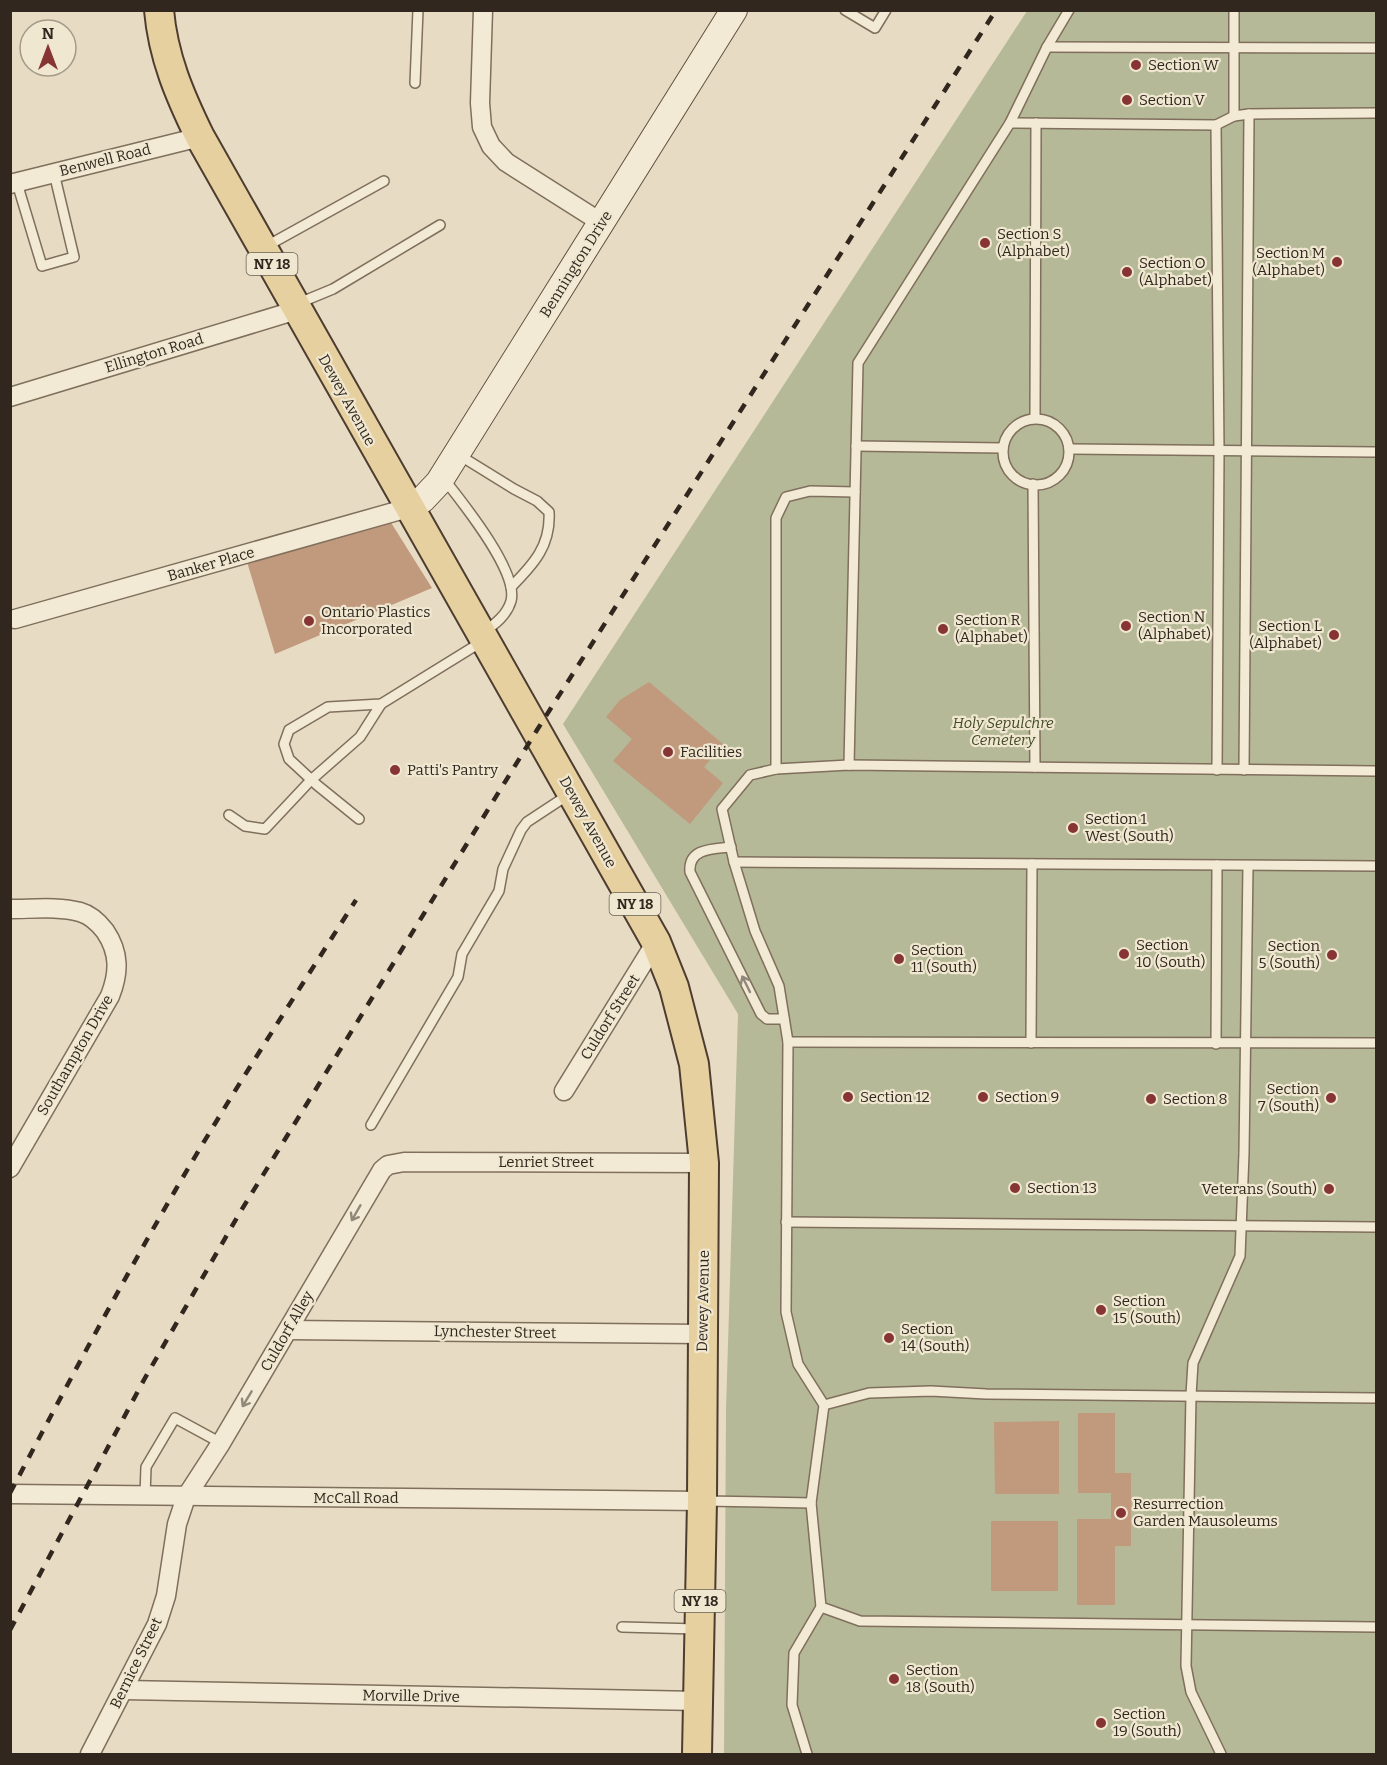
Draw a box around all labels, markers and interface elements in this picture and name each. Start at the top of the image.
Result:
north arrow [18,18,78,78]
text: N [42,24,54,43]
place label: Section W [1148,56,1220,74]
marker: Section W [1129,58,1143,72]
place label: Section V [1139,91,1206,109]
marker: Section V [1120,93,1134,107]
street label: Benwell Road [57,140,153,180]
street label: Bennington Drive [536,207,616,321]
place label: Section S (Alphabet) [997,225,1070,260]
marker: Section S (Alphabet) [978,236,992,250]
place label: Section M (Alphabet) [1252,244,1325,279]
road number: NY 18 [246,253,298,275]
place label: Section O (Alphabet) [1139,254,1212,289]
marker: Section M (Alphabet) [1330,255,1344,269]
marker: Section O (Alphabet) [1120,265,1134,279]
street label: Ellington Road [103,329,205,376]
street label: Dewey Avenue [314,351,380,449]
street label: Banker Place [165,543,257,585]
place label: Ontario Plastics Incorporated [321,603,430,638]
place label: Section N (Alphabet) [1138,608,1211,643]
place label: Section R (Alphabet) [955,611,1028,646]
marker: Ontario Plastics Incorporated [302,614,316,628]
place label: Section L (Alphabet) [1249,617,1322,652]
marker: Section N (Alphabet) [1119,619,1133,633]
marker: Section R (Alphabet) [936,622,950,636]
marker: Section L (Alphabet) [1327,628,1341,642]
park label: Holy Sepulchre Cemetery [952,714,1054,749]
place label: Facilities [680,743,742,761]
marker: Facilities [661,745,675,759]
place label: Patti's Pantry [407,761,498,779]
marker: Patti's Pantry [388,763,402,777]
street label: Dewey Avenue [555,773,621,871]
place label: Section 1 West (South) [1085,810,1174,845]
marker: Section 1 West (South) [1066,821,1080,835]
road number: NY 18 [610,893,660,915]
place label: Section 10 (South) [1136,936,1205,971]
place label: Section 5 (South) [1258,937,1320,972]
place label: Section 11 (South) [911,941,977,976]
marker: Section 10 (South) [1117,947,1131,961]
marker: Section 5 (South) [1325,948,1339,962]
marker: Section 11 (South) [892,952,906,966]
street label: Culdorf Street [577,970,644,1063]
one-way arrow [740,975,752,993]
street label: Southampton Drive [33,992,117,1118]
place label: Section 7 (South) [1258,1080,1319,1115]
place label: Section 12 [860,1088,930,1106]
place label: Section 9 [995,1088,1059,1106]
marker: Section 12 [841,1090,855,1104]
marker: Section 9 [976,1090,990,1104]
place label: Section 8 [1163,1090,1228,1108]
marker: Section 7 (South) [1324,1091,1338,1105]
marker: Section 8 [1144,1092,1158,1106]
street label: Lenriet Street [498,1153,594,1171]
place label: Section 13 [1027,1179,1097,1197]
place label: Veterans (South) [1201,1180,1317,1198]
marker: Section 13 [1008,1181,1022,1195]
marker: Veterans (South) [1322,1182,1336,1196]
one-way arrow [350,1204,362,1221]
street label: Dewey Avenue [693,1250,713,1352]
street label: Culdorf Alley [257,1288,317,1374]
place label: Section 15 (South) [1113,1292,1181,1327]
marker: Section 15 (South) [1094,1303,1108,1317]
place label: Section 14 (South) [901,1320,969,1355]
street label: Lynchester Street [434,1322,557,1342]
marker: Section 14 (South) [882,1331,896,1345]
one-way arrow [240,1390,252,1407]
street label: McCall Road [313,1489,399,1507]
place label: Resurrection Garden Mausoleums [1133,1495,1278,1530]
marker: Resurrection Garden Mausoleums [1114,1506,1128,1520]
road number: NY 18 [674,1590,726,1612]
street label: Bernice Street [106,1614,166,1711]
place label: Section 18 (South) [906,1661,975,1696]
marker: Section 18 (South) [887,1672,901,1686]
street label: Morville Drive [362,1686,460,1706]
place label: Section 19 (South) [1113,1705,1181,1740]
marker: Section 19 (South) [1094,1716,1108,1730]

